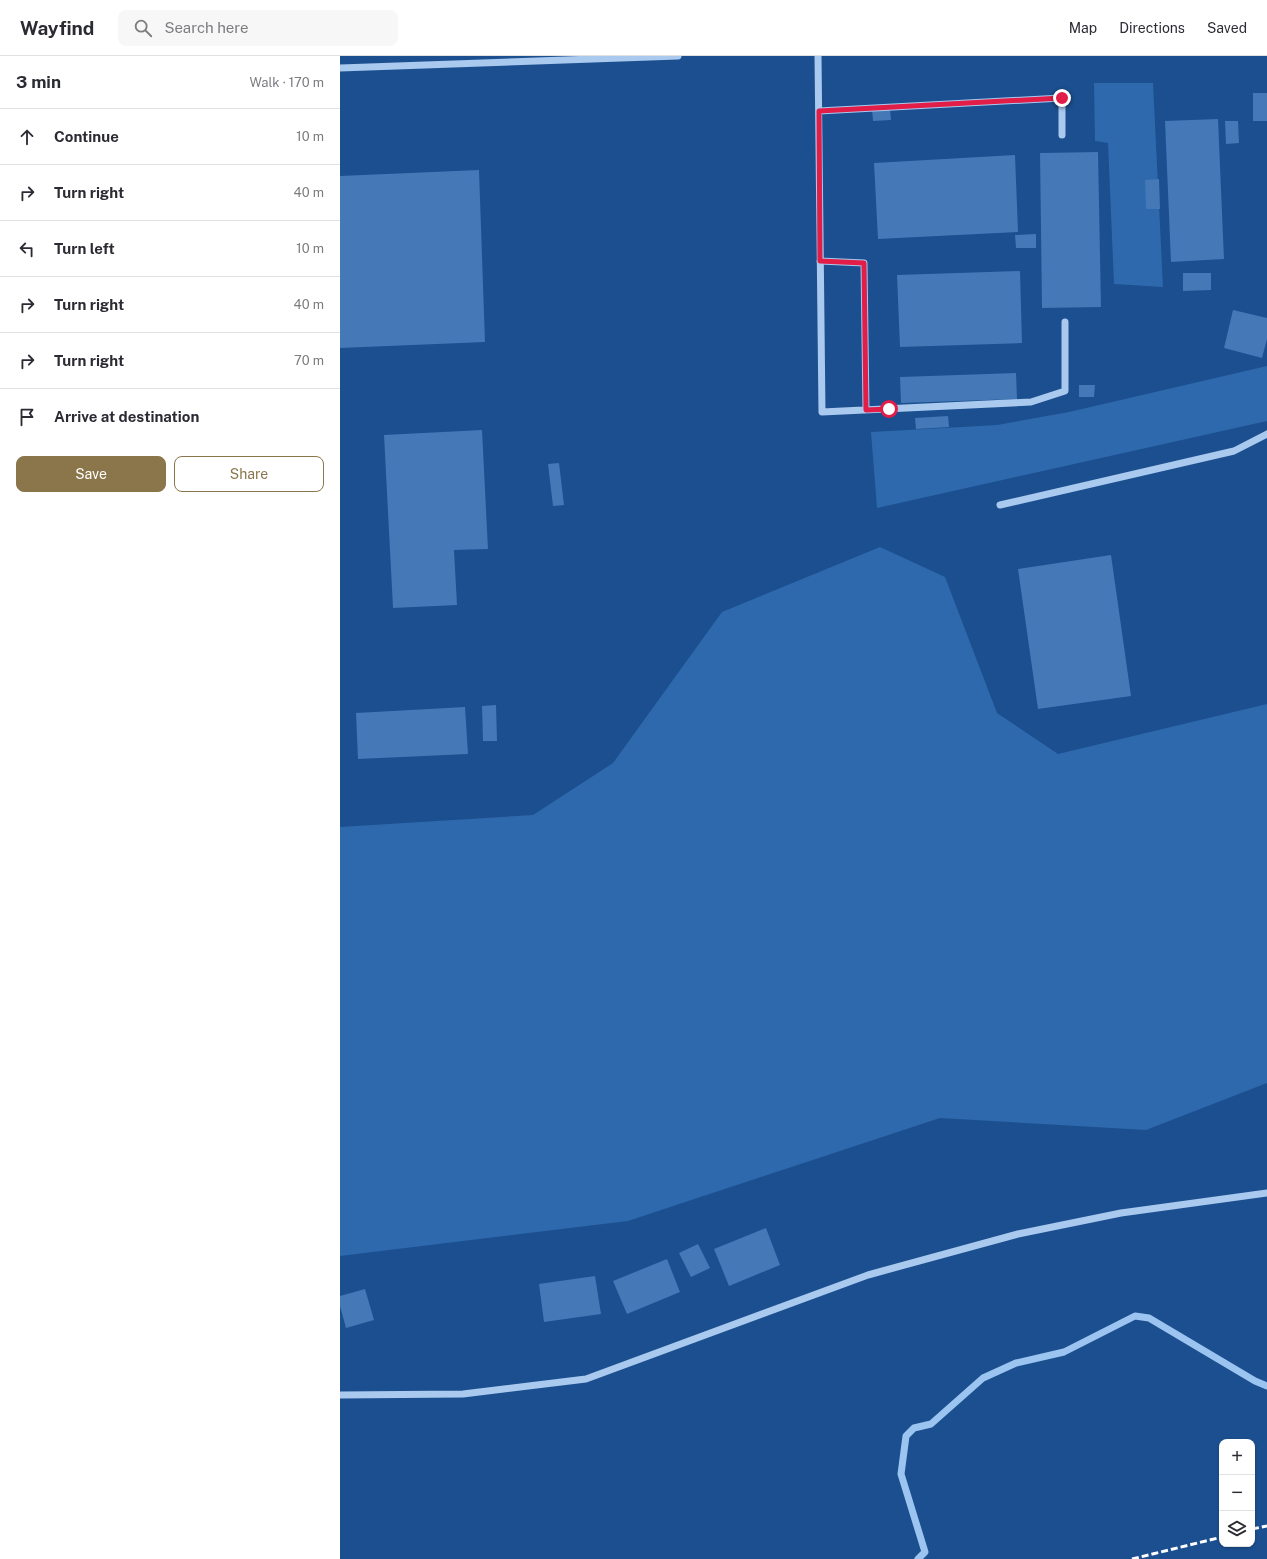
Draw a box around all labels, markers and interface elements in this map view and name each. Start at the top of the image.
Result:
search box [118,10,398,46]
text: Wayfind [20,17,94,39]
icon: search [132,17,154,39]
text: Search here [164,19,249,36]
text: Map [1069,20,1097,36]
text: Directions [1119,20,1185,36]
text: Saved [1207,20,1247,36]
text: 3 min [16,72,61,92]
text: Walk · 170 m [249,75,324,90]
route end [1053,89,1071,107]
icon: ahead [16,126,38,148]
text: Continue [54,128,119,145]
text: 10 m [296,129,324,144]
icon: right [16,182,38,204]
text: Turn right [54,184,124,201]
text: 40 m [293,185,324,200]
icon: left [16,238,38,260]
text: Turn left [54,240,115,257]
text: 10 m [296,241,324,256]
icon: right [16,294,38,316]
text: Turn right [54,296,124,313]
text: 40 m [293,297,324,312]
icon: right [16,350,38,372]
text: Turn right [54,352,124,369]
text: 70 m [294,353,324,368]
route start [880,400,898,418]
icon: arrive [16,406,38,428]
text: Arrive at destination [54,408,199,425]
button: Save [16,456,166,492]
button: Share [174,456,324,492]
map controls [1219,1439,1255,1547]
button: + [1219,1439,1255,1475]
button: − [1219,1475,1255,1511]
button: layers [1219,1511,1255,1547]

